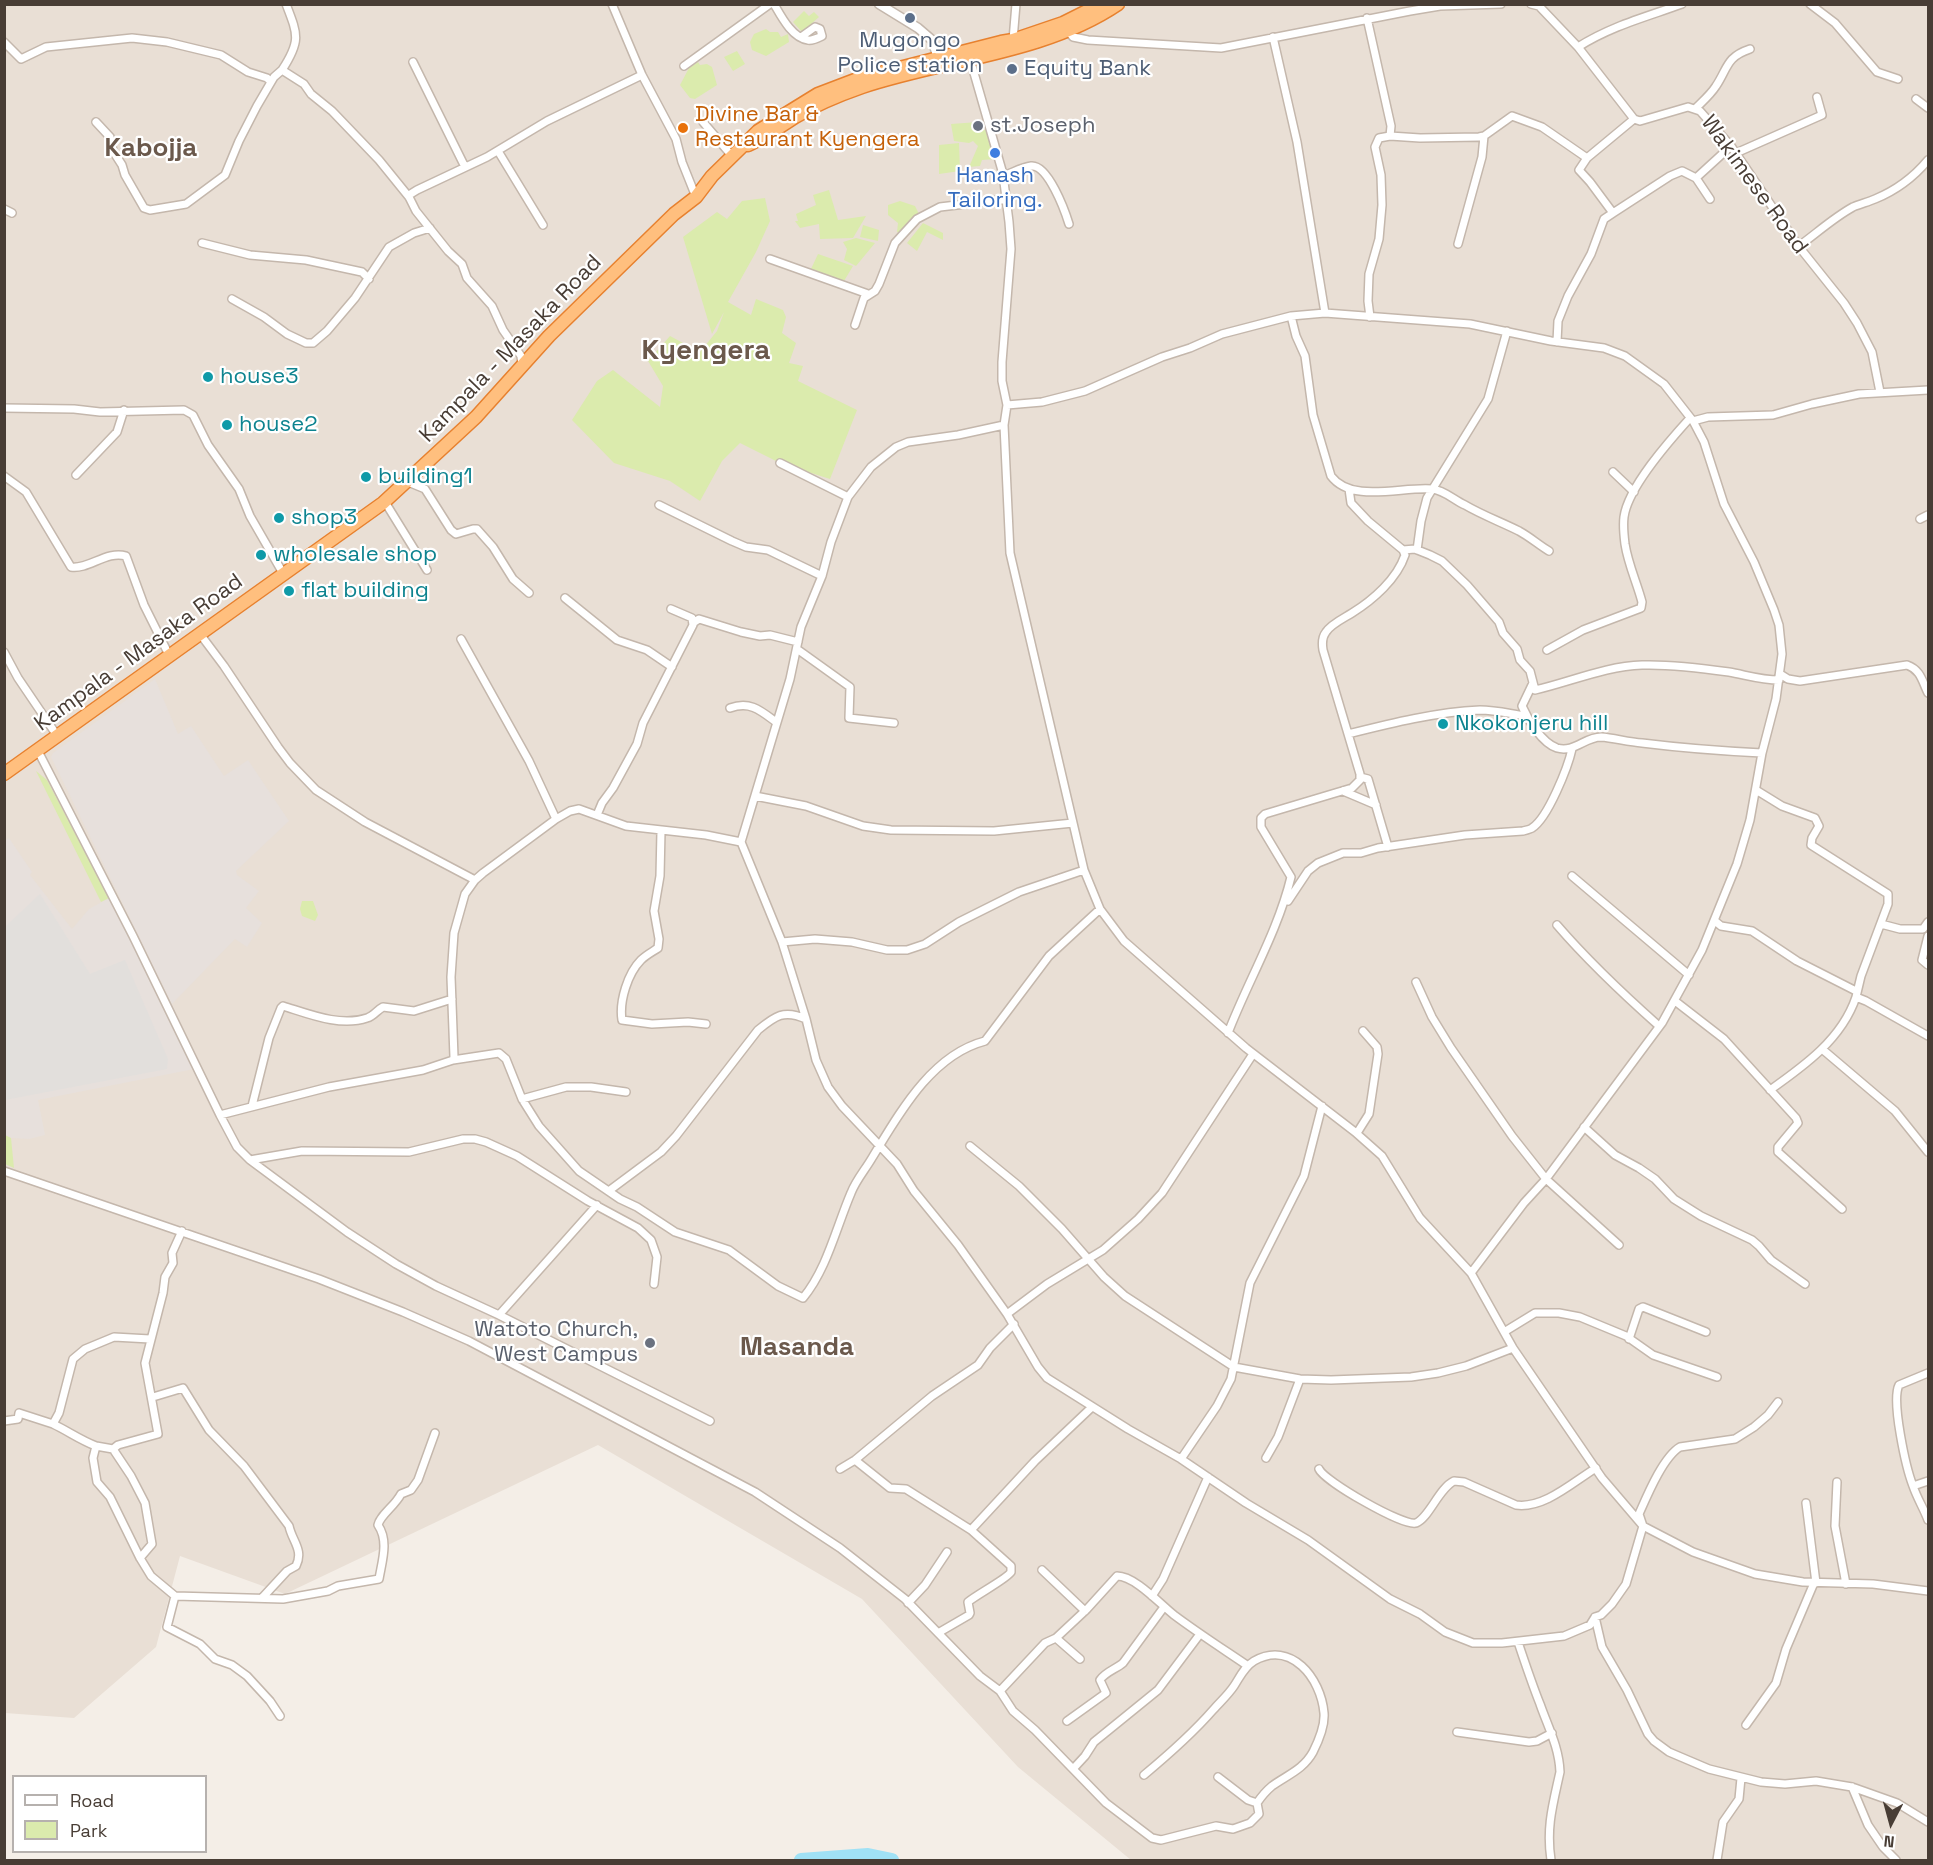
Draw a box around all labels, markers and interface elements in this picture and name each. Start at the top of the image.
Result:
marker: Mugongo Police station [903,11,917,25]
place label: Mugongo Police station [837,28,983,80]
place label: Equity Bank [1024,56,1151,82]
marker: Equity Bank [1005,62,1019,76]
place label: Divine Bar & Restaurant Kyengera [695,102,920,154]
street label: Wakimese Road [1695,110,1813,260]
place label: st.Joseph [990,113,1095,139]
marker: st.Joseph [971,119,985,133]
marker: Divine Bar & Restaurant Kyengera [676,121,690,135]
district label: Kabojja [105,133,197,165]
marker: Hanash Tailoring. [988,146,1002,160]
place label: Hanash Tailoring. [948,163,1042,214]
street label: Kampala - Masaka Road [414,250,608,448]
district label: Kyengera [642,334,770,368]
place label: house3 [220,364,298,390]
marker: house3 [201,370,215,384]
place label: house2 [239,412,317,438]
marker: house2 [220,418,234,432]
place label: building1 [378,464,473,490]
marker: building1 [359,470,373,484]
place label: shop3 [291,505,357,531]
marker: shop3 [272,511,286,525]
place label: wholesale shop [273,542,437,568]
marker: wholesale shop [254,548,268,562]
street label: Kampala - Masaka Road [30,569,248,737]
place label: flat building [301,578,429,604]
marker: flat building [282,584,296,598]
place label: Nkokonjeru hill [1455,711,1608,737]
marker: Nkokonjeru hill [1436,717,1450,731]
place label: Watoto Church, West Campus [474,1317,638,1368]
district label: Masanda [740,1332,854,1364]
marker: Watoto Church, West Campus [643,1336,657,1350]
legend [12,1775,207,1853]
text: Road [70,1789,114,1812]
north arrow [1861,1793,1921,1853]
text: Park [70,1819,107,1842]
text: N [1883,1830,1896,1852]

